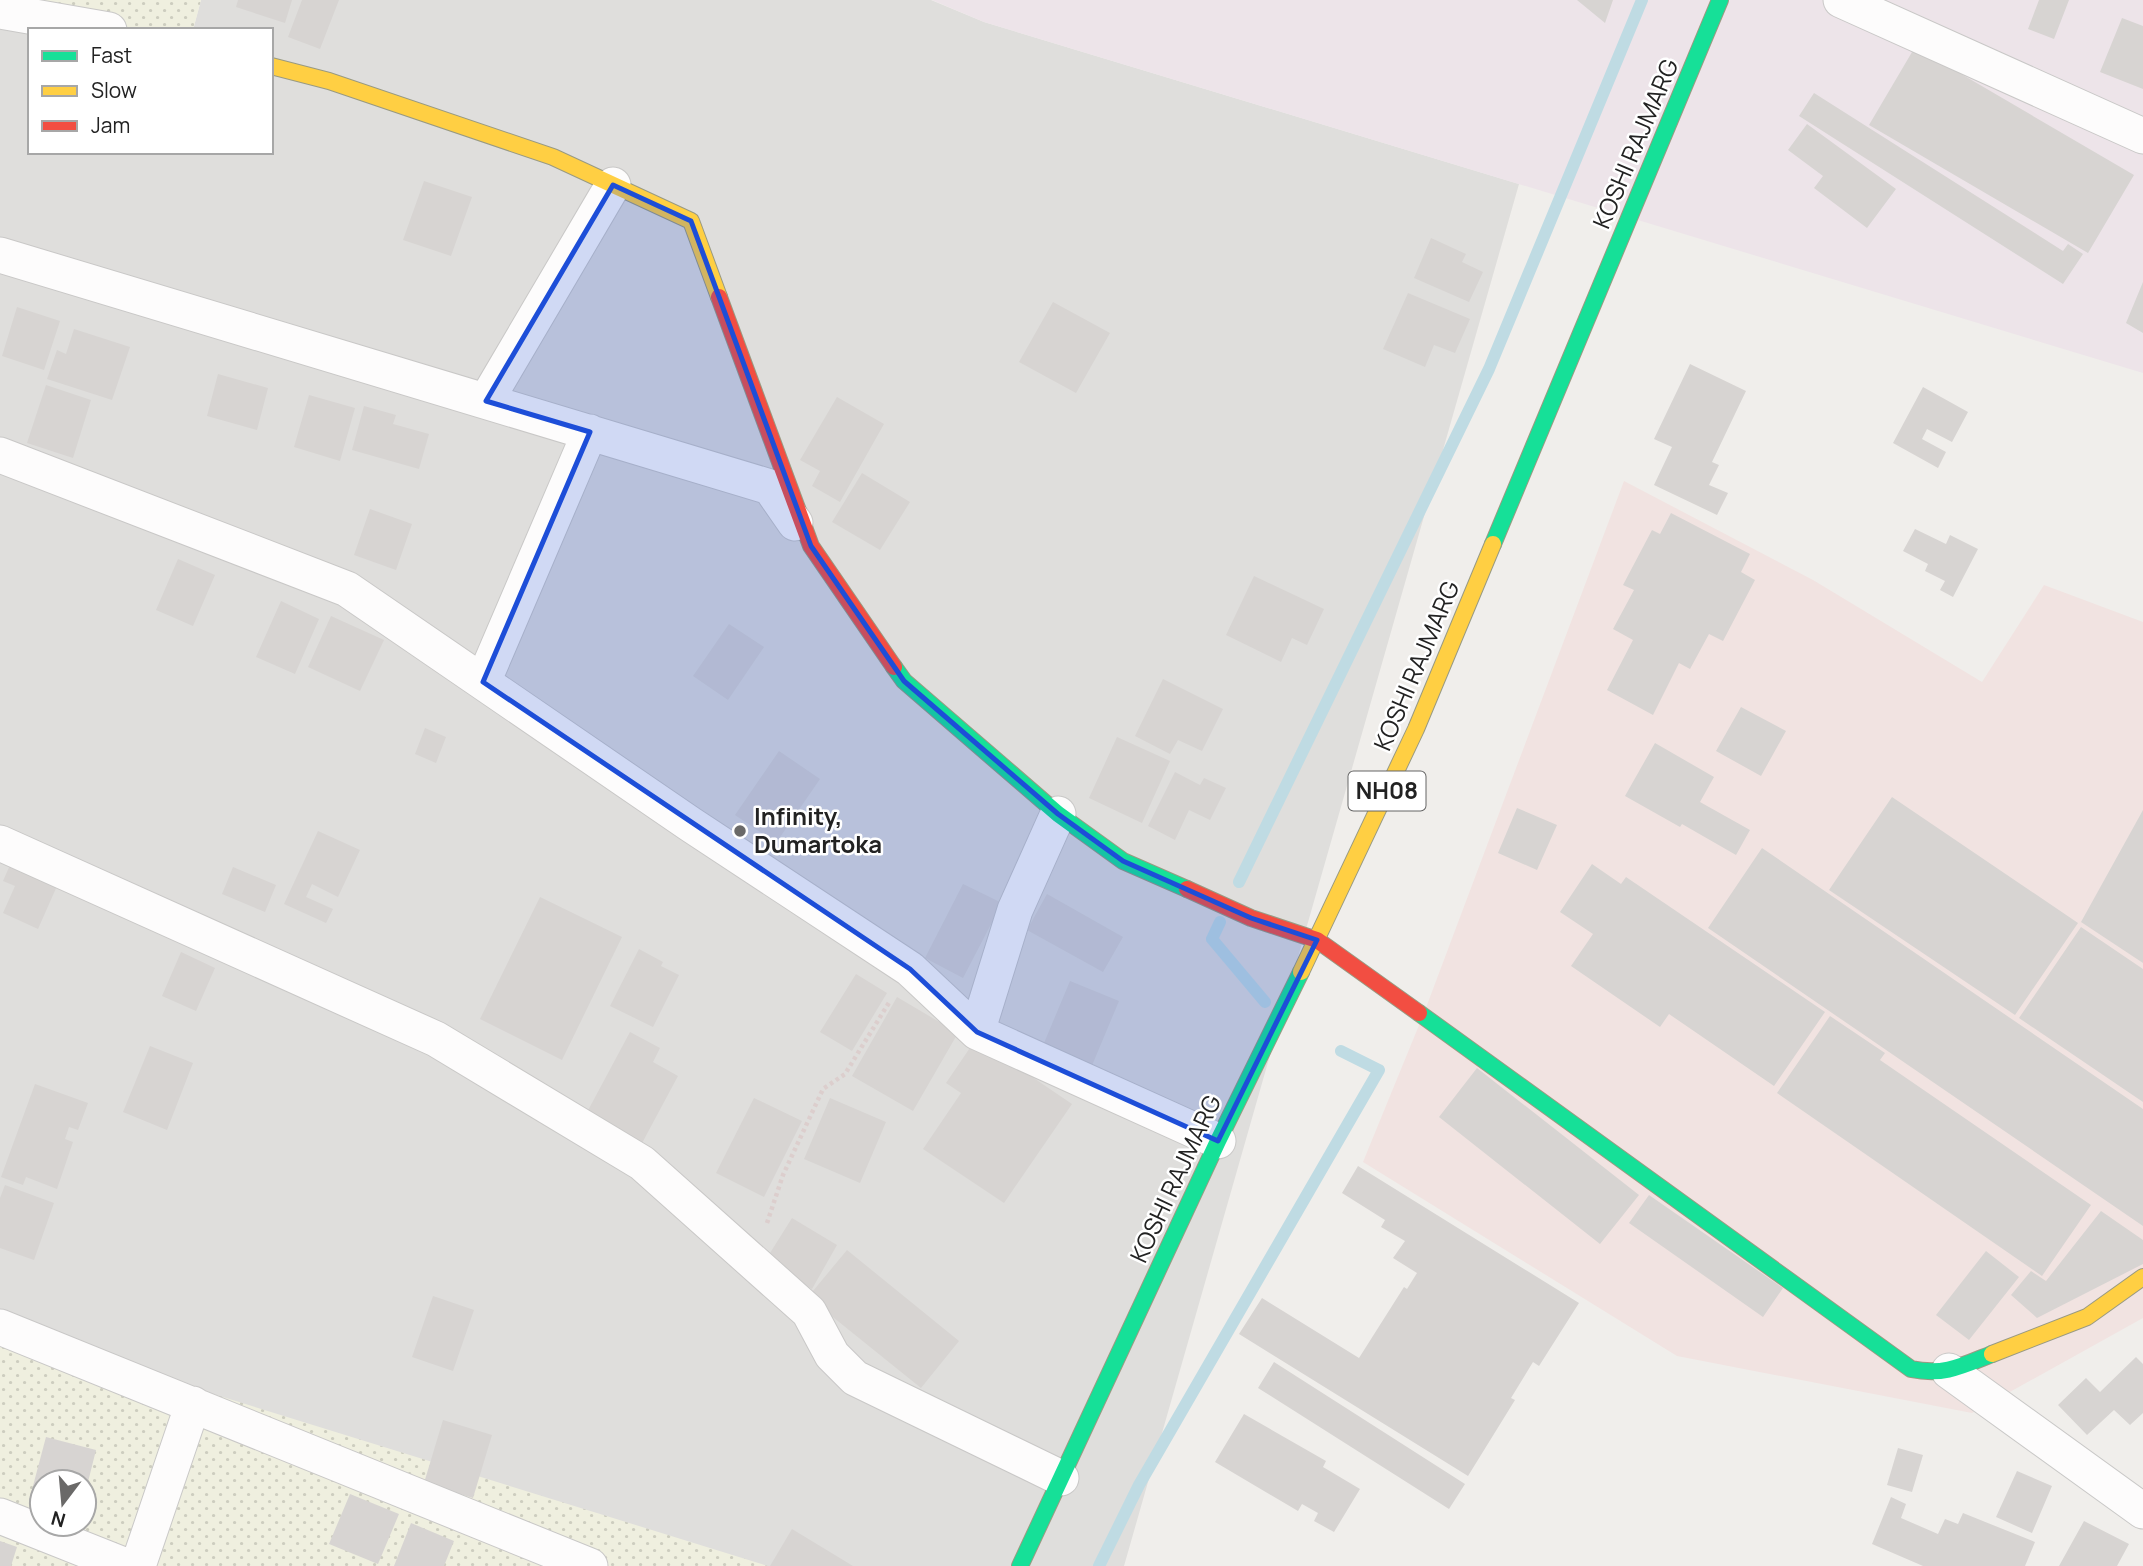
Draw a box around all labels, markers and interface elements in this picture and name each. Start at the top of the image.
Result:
legend [28,28,273,154]
text: Fast [91,41,132,69]
street label: KOSHI RAJMARG [1584,53,1685,233]
text: Slow [91,76,137,104]
text: Jam [91,111,130,139]
street label: KOSHI RAJMARG [1365,575,1466,755]
road number: NH08 [1348,772,1426,810]
place label: Infinity, Dumartoka [754,799,882,860]
marker: Infinity, Dumartoka [732,823,748,839]
street label: KOSHI RAJMARG [1121,1089,1228,1268]
north arrow [28,1468,98,1538]
text: N [48,1505,68,1534]

